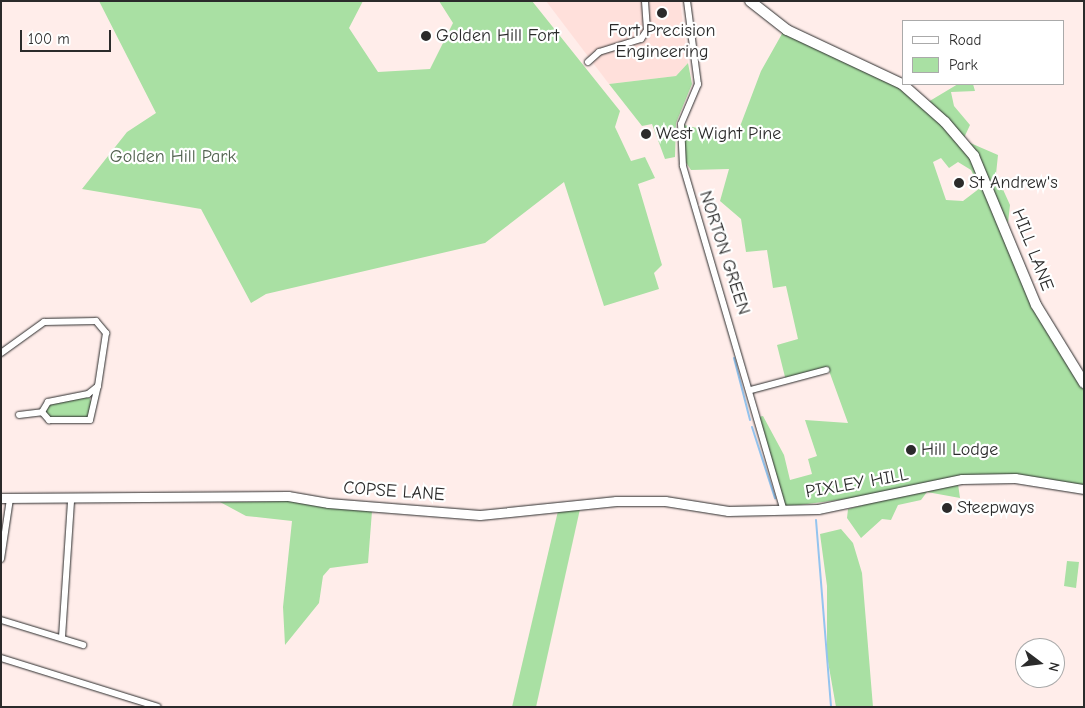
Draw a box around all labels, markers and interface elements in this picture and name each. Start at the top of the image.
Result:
marker: Fort Precision Engineering [656,7,668,19]
scale bar [22,20,114,52]
legend [902,20,1065,85]
place label: Fort Precision Engineering [609,21,715,64]
place label: Golden Hill Fort [436,25,559,47]
text: 100 m [28,30,70,48]
marker: Golden Hill Fort [420,30,432,42]
text: Road [949,31,981,49]
text: Park [949,56,978,74]
place label: West Wight Pine [656,123,781,145]
marker: West Wight Pine [640,128,652,140]
park label: Golden Hill Park [110,146,236,168]
place label: St Andrew's [969,172,1058,194]
marker: St Andrew's [953,177,965,189]
street label: NORTON GREEN [694,188,754,318]
street label: HILL LANE [1006,206,1058,294]
place label: Hill Lodge [921,439,998,461]
marker: Hill Lodge [905,444,917,456]
street label: PIXLEY HILL [804,464,910,504]
street label: COPSE LANE [343,478,445,506]
place label: Steepways [957,497,1034,519]
marker: Steepways [941,502,953,514]
north arrow [1015,638,1065,688]
text: N [1045,660,1063,673]

